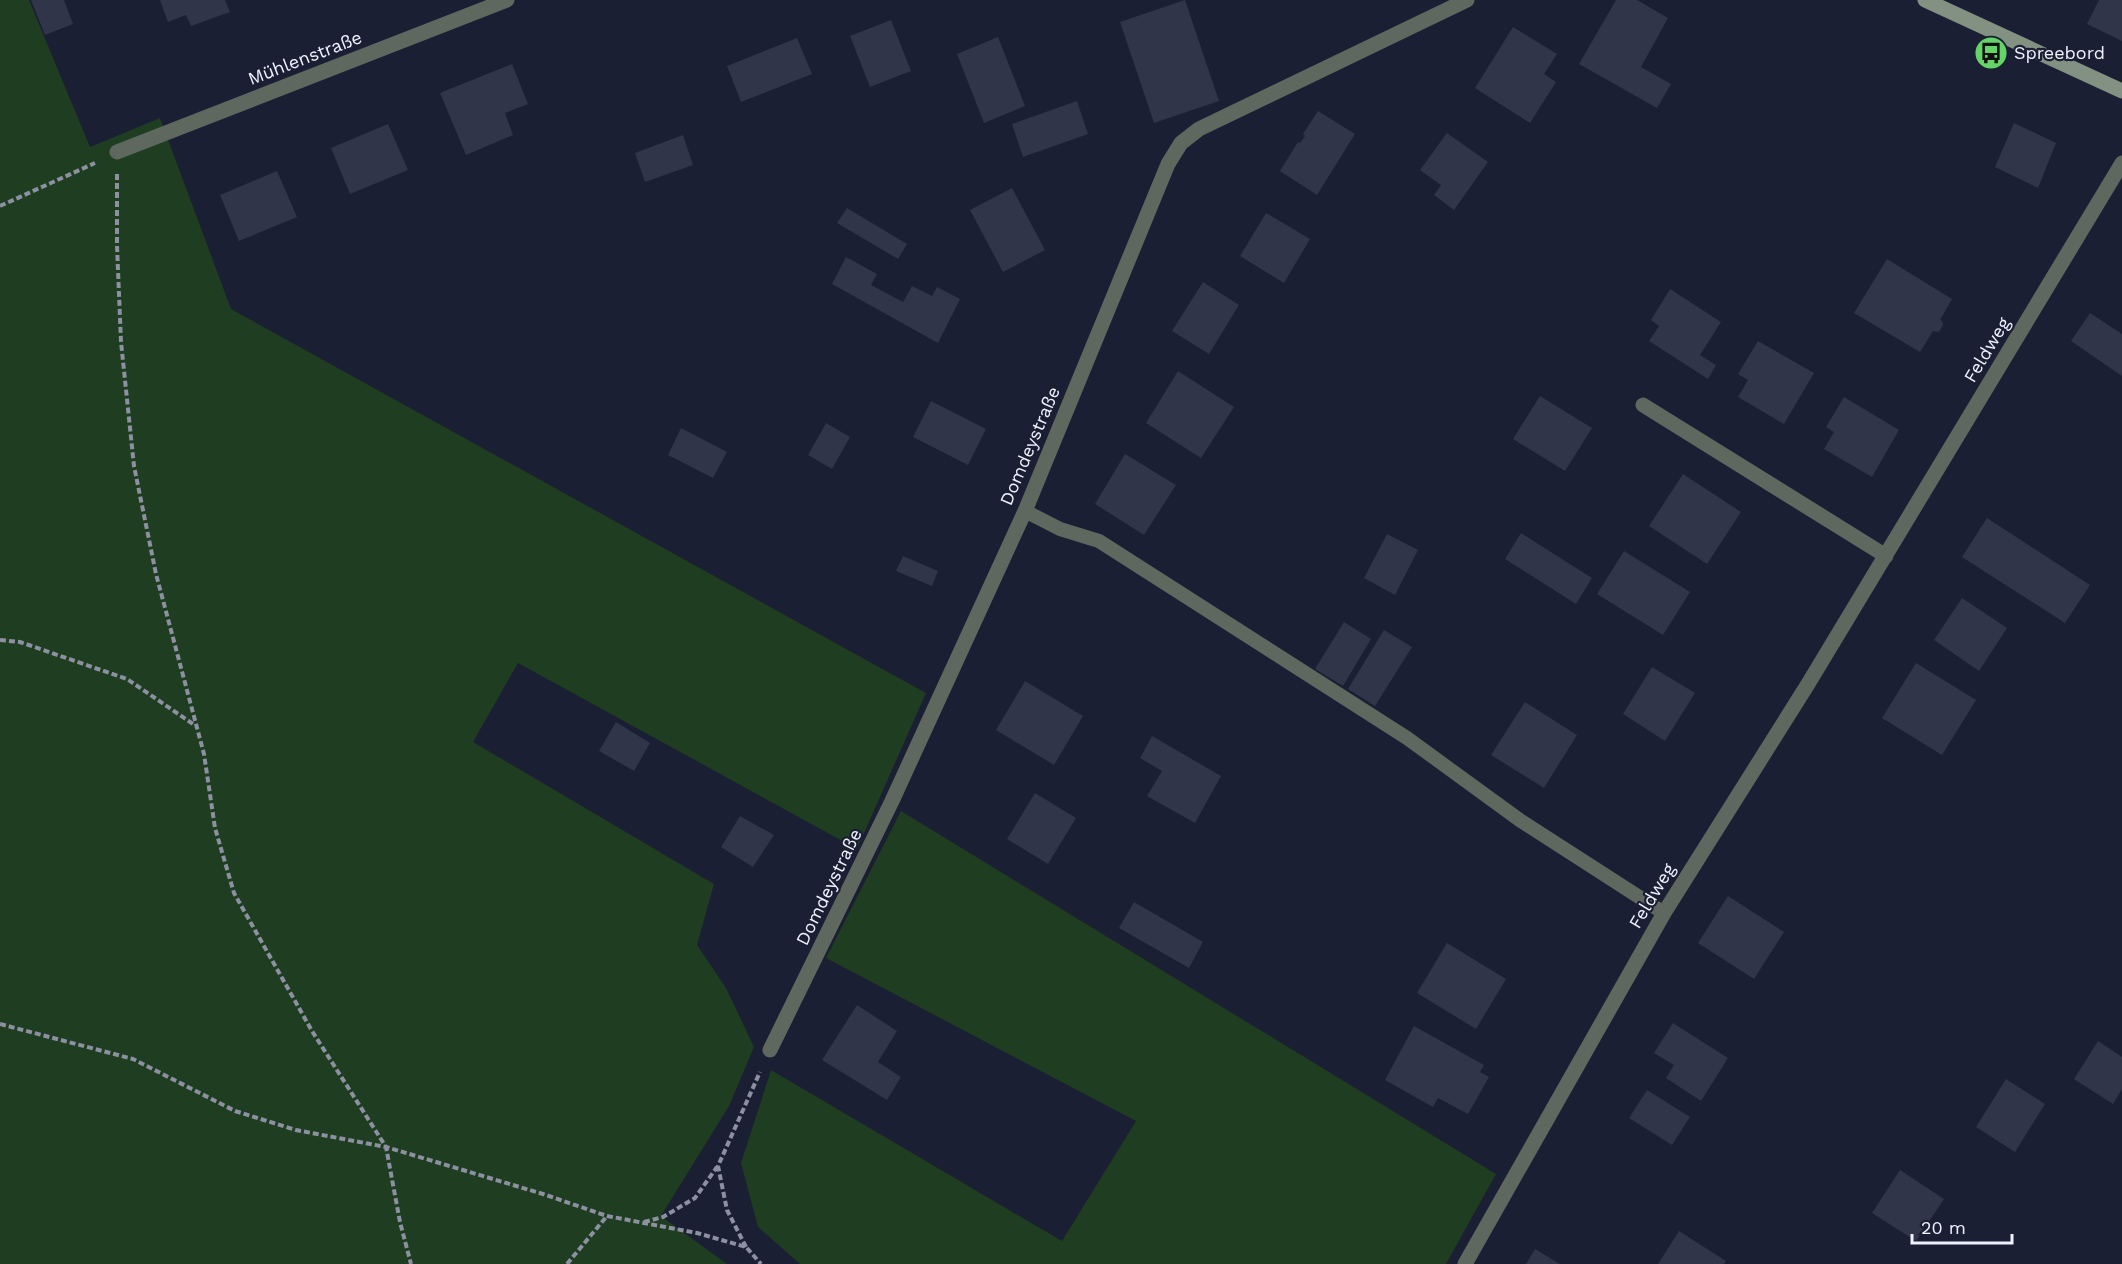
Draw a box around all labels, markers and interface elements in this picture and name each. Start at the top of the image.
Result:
street label: Mühlenstraße [245,26,365,89]
bus stop icon: Spreebord [1973,35,2009,71]
place label: Spreebord [2014,42,2105,63]
street label: Feldweg [1959,313,2014,386]
street label: Domdeystraße [995,383,1064,508]
street label: Domdeystraße [791,825,866,948]
street label: Feldweg [1624,859,1679,932]
scale bar [1912,1207,2012,1245]
text: 20 m [1921,1217,1966,1238]

